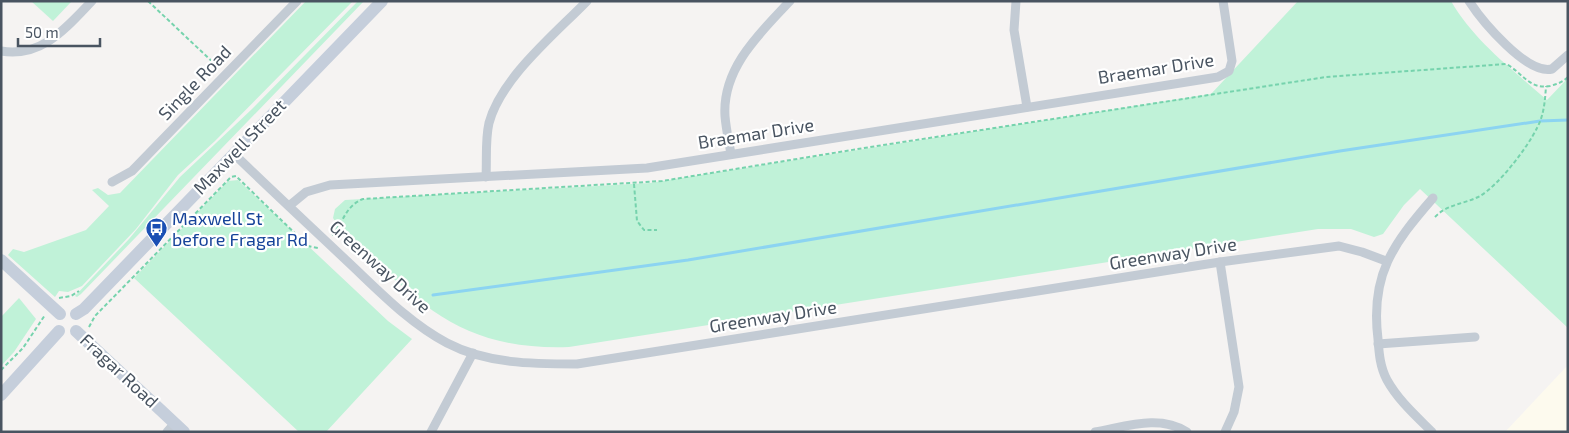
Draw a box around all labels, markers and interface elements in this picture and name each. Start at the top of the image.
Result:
scale bar [18,15,100,47]
text: 50 m [25,23,59,41]
street label: Single Road [153,40,235,124]
street label: Braemar Drive [1096,48,1215,88]
street label: Maxwell Street [188,94,290,199]
street label: Braemar Drive [696,113,815,153]
place label: Maxwell St before Fragar Rd [172,207,308,250]
street label: Greenway Drive [326,215,436,317]
bus stop icon: Maxwell St before Fragar Rd [144,217,168,248]
street label: Greenway Drive [1108,232,1238,274]
street label: Greenway Drive [708,295,838,337]
street label: Fragar Road [76,329,163,412]

